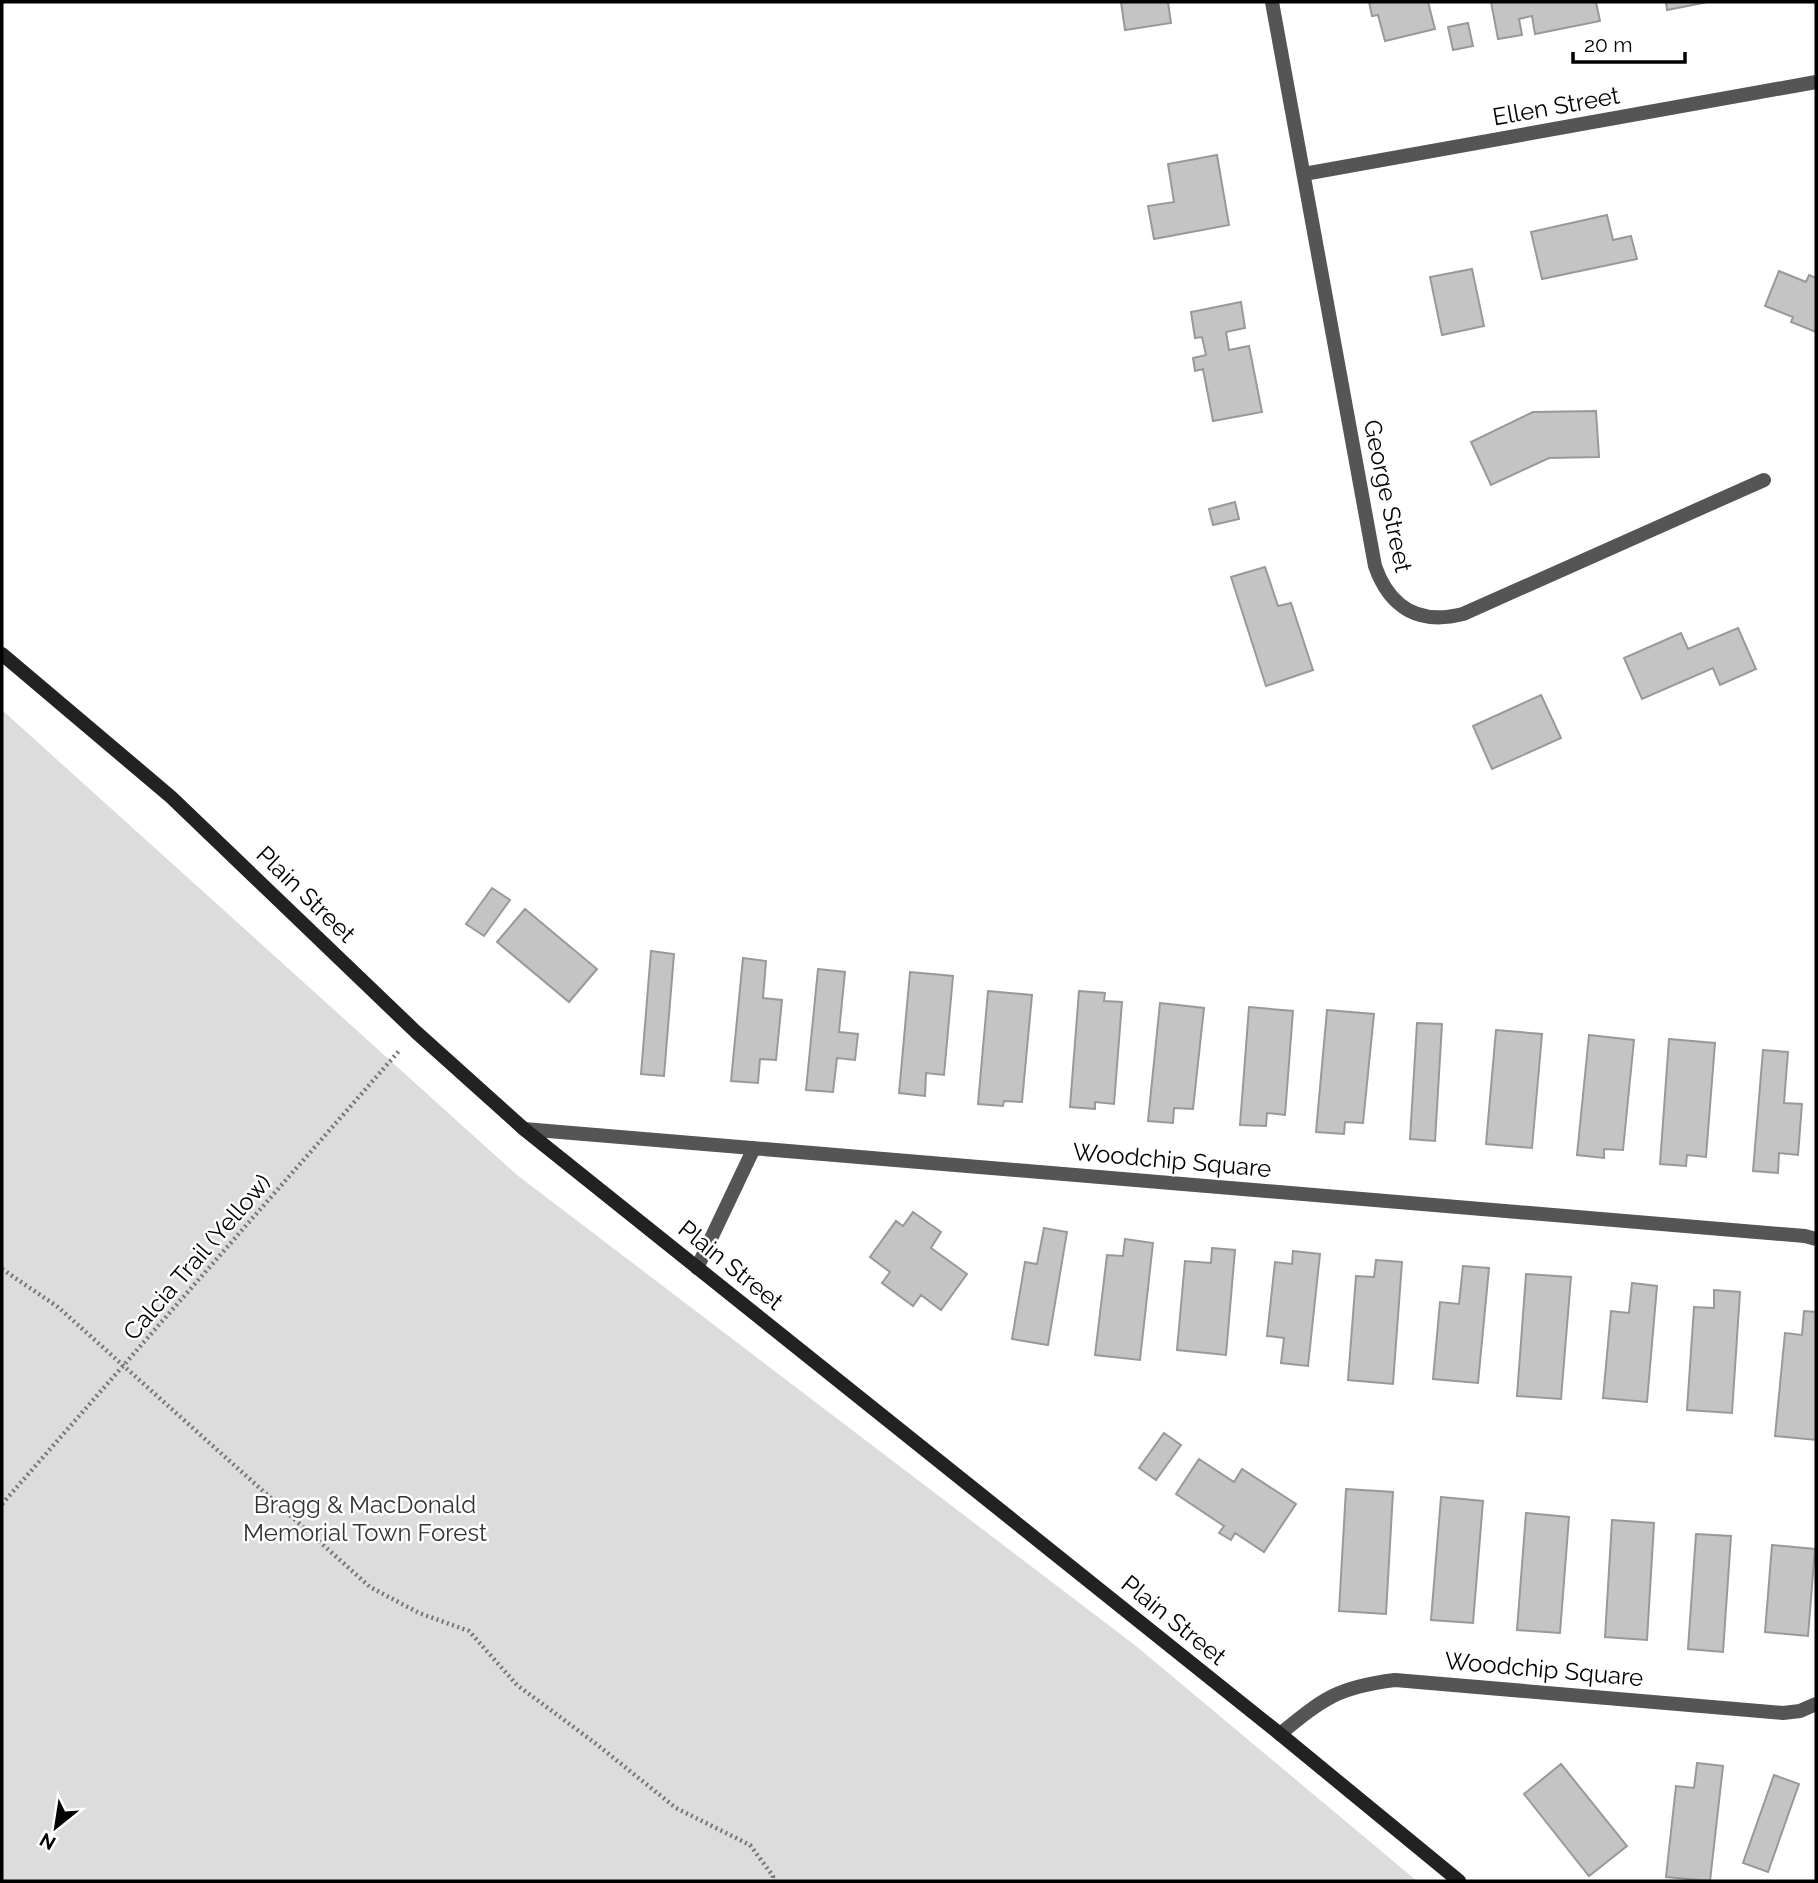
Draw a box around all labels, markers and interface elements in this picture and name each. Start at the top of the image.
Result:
scale bar [1573,21,1685,65]
text: 20 m [1584,32,1632,57]
street label: Ellen Street [1490,81,1622,131]
street label: George Street [1358,417,1418,575]
street label: Plain Street [250,840,362,948]
street label: Woodchip Square [1072,1137,1272,1183]
street label: Calcia Trail (Yellow) [117,1168,277,1346]
street label: Plain Street [673,1214,789,1316]
park label: Bragg & MacDonald Memorial Town Forest [243,1490,487,1547]
street label: Plain Street [1116,1569,1232,1671]
street label: Woodchip Square [1444,1646,1644,1692]
north arrow [21,1792,91,1862]
text: N [36,1829,59,1855]

